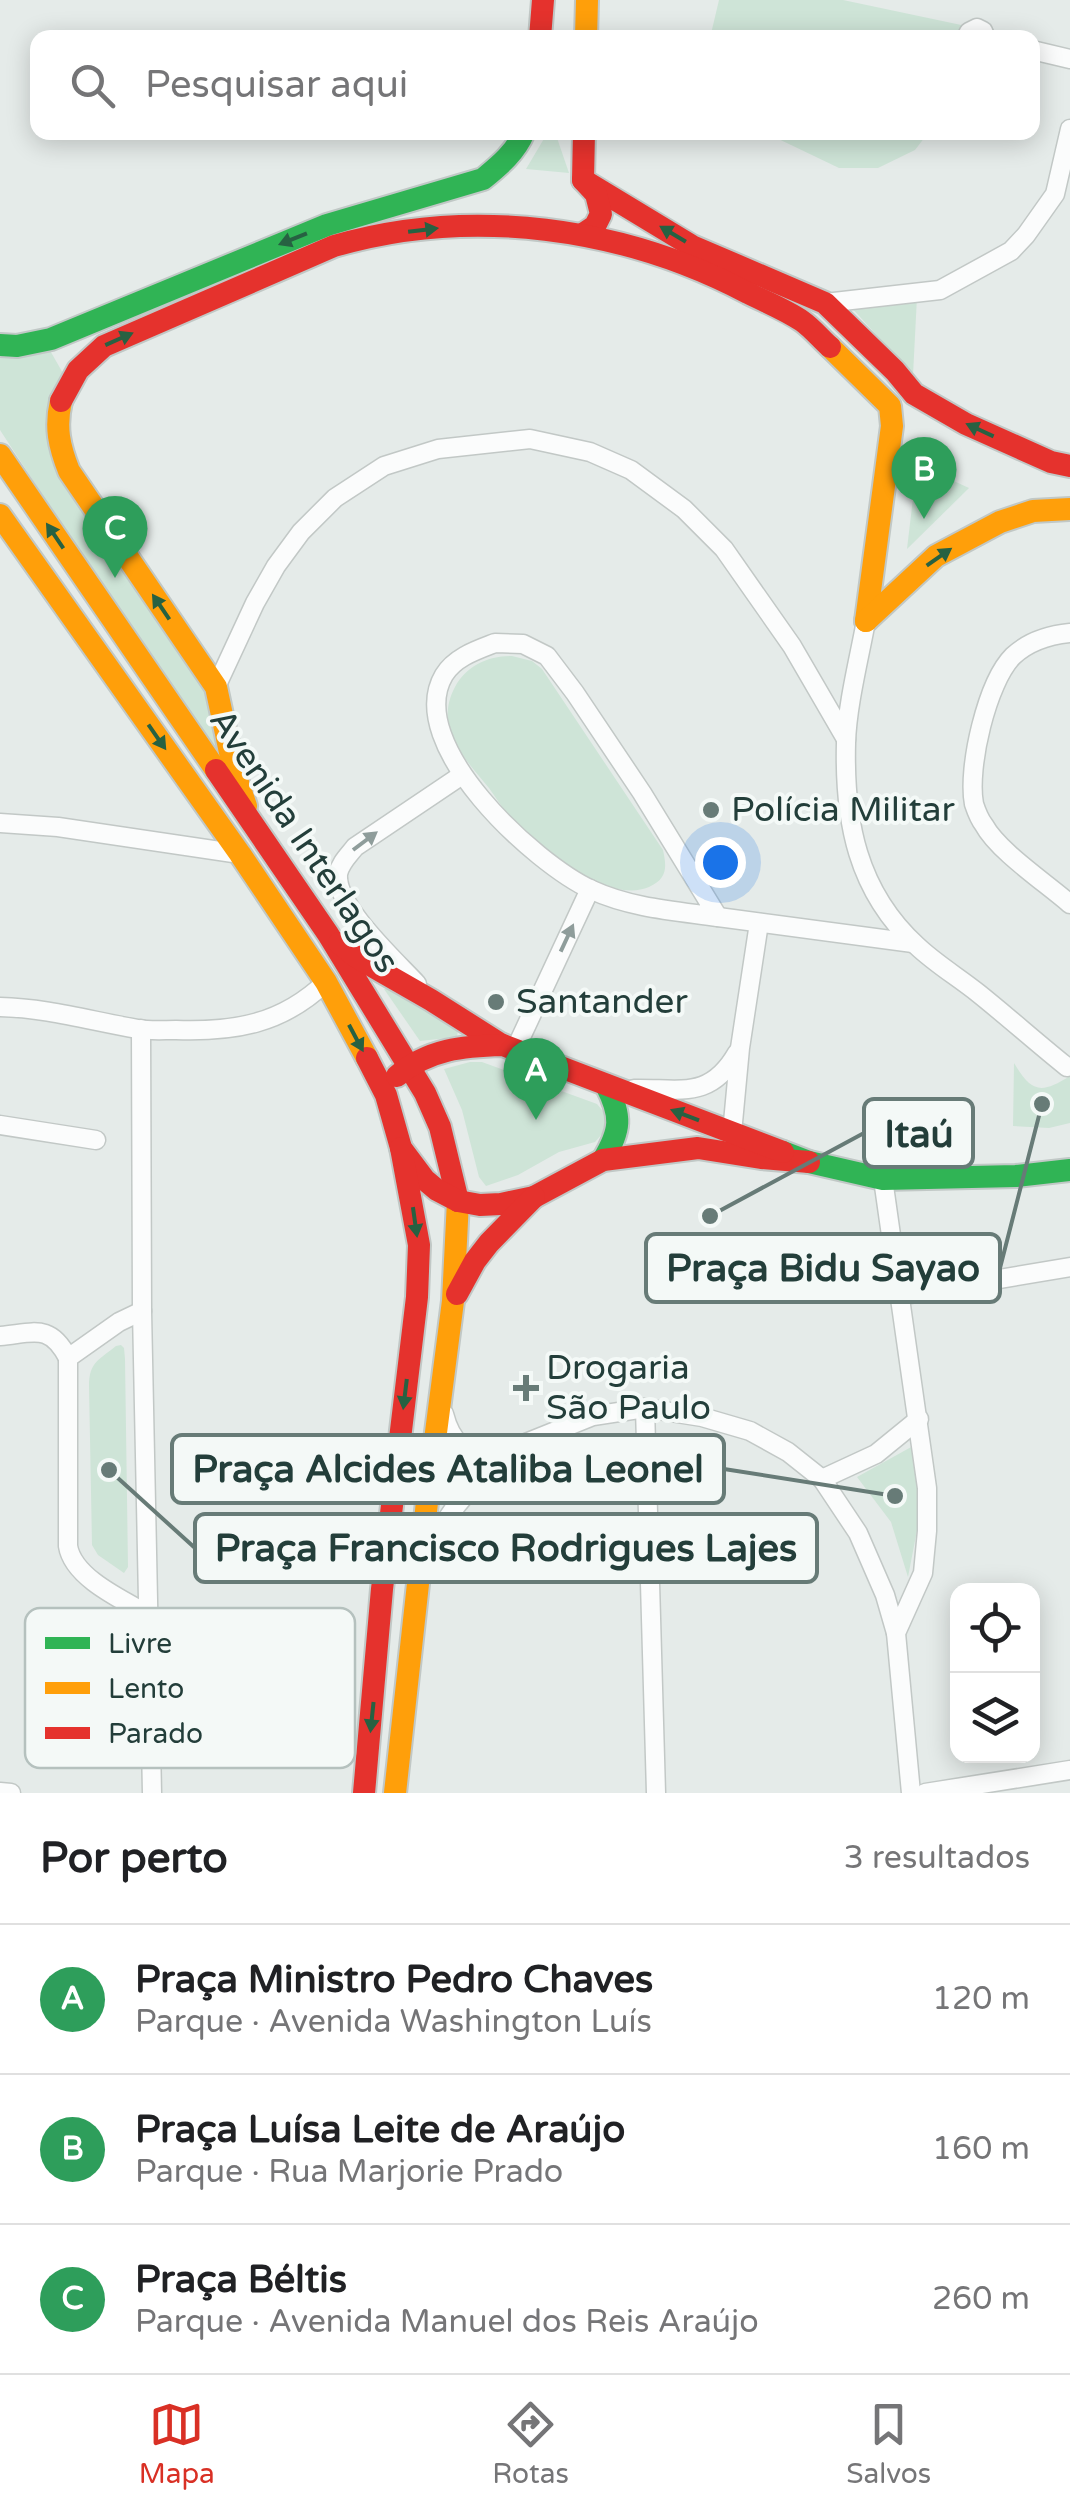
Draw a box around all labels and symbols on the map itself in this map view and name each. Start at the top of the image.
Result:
one-way arrow [408,222,440,238]
one-way arrow [659,226,687,243]
one-way arrow [278,231,308,247]
one-way arrow [104,331,134,347]
one-way arrow [965,421,994,438]
pin: B [892,436,956,519]
pin: C [82,496,148,578]
one-way arrow [46,523,65,550]
one-way arrow [925,548,952,567]
one-way arrow [153,593,171,620]
street label: Avenida Interlagos [200,701,408,981]
one-way arrow [147,724,166,751]
place label: Polícia Militar [731,789,956,831]
marker: Polícia Militar [700,799,722,821]
one-way arrow [352,832,378,852]
your location [695,837,746,888]
one-way arrow [559,923,576,952]
place label: Santander [516,981,688,1023]
marker: Santander [485,991,507,1013]
one-way arrow [347,1023,364,1052]
pin: A [504,1038,568,1120]
callout: Itaú [864,1099,973,1167]
one-way arrow [669,1107,699,1122]
text: Itaú [884,1112,954,1158]
one-way arrow [408,1207,424,1239]
callout: Praça Bidu Sayao [646,1234,1000,1302]
text: Praça Bidu Sayao [666,1246,980,1292]
place label: Drogaria São Paulo [546,1347,711,1429]
marker: Drogaria São Paulo [515,1377,537,1399]
one-way arrow [397,1379,413,1410]
callout: Praça Alcides Ataliba Leonel [172,1435,724,1503]
text: Praça Alcides Ataliba Leonel [192,1447,704,1493]
callout: Praça Francisco Rodrigues Lajes [195,1514,817,1582]
text: Praça Francisco Rodrigues Lajes [215,1526,797,1572]
legend [25,1608,355,1768]
text: Livre [108,1627,172,1661]
text: Lento [108,1672,184,1706]
one-way arrow [364,1702,380,1734]
text: Parado [108,1717,203,1751]

